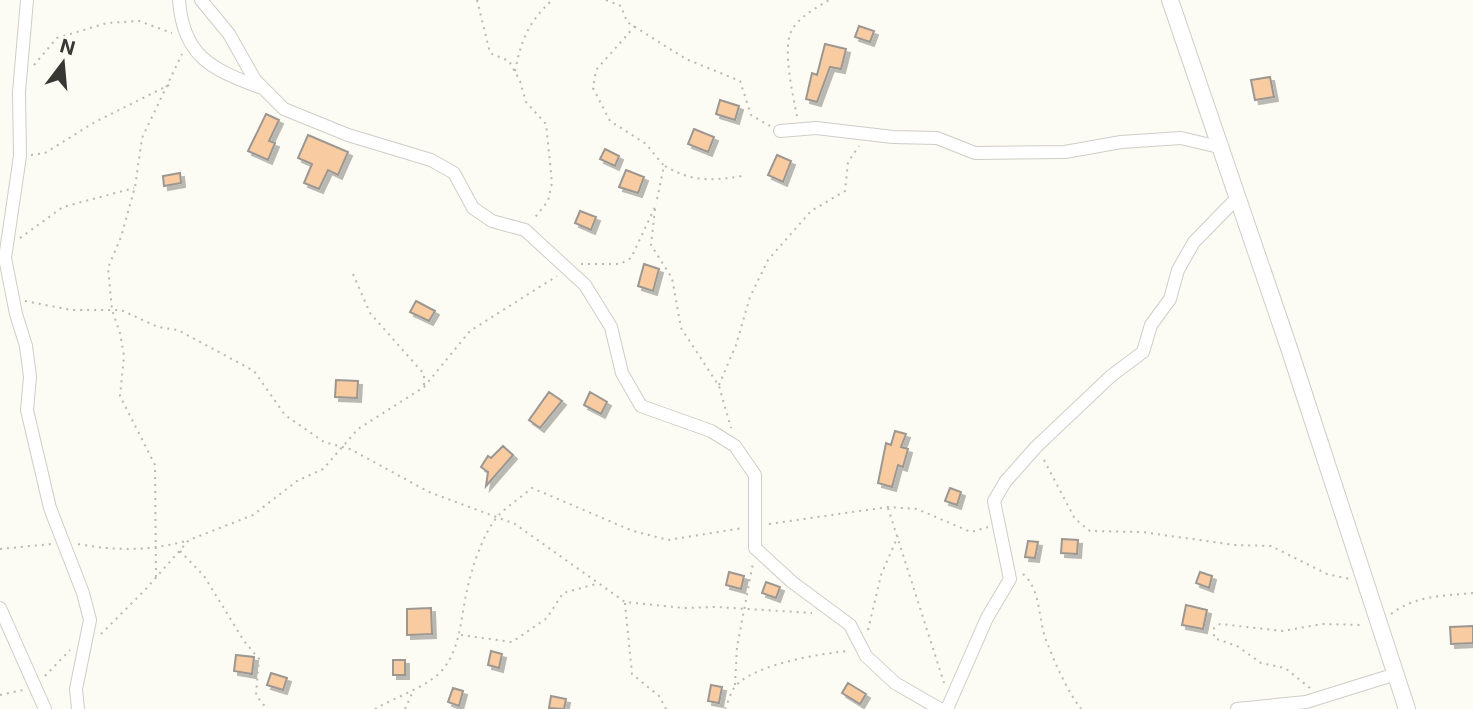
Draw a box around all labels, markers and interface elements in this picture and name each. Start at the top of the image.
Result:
north arrow [28,28,98,98]
text: N [57,34,78,60]

